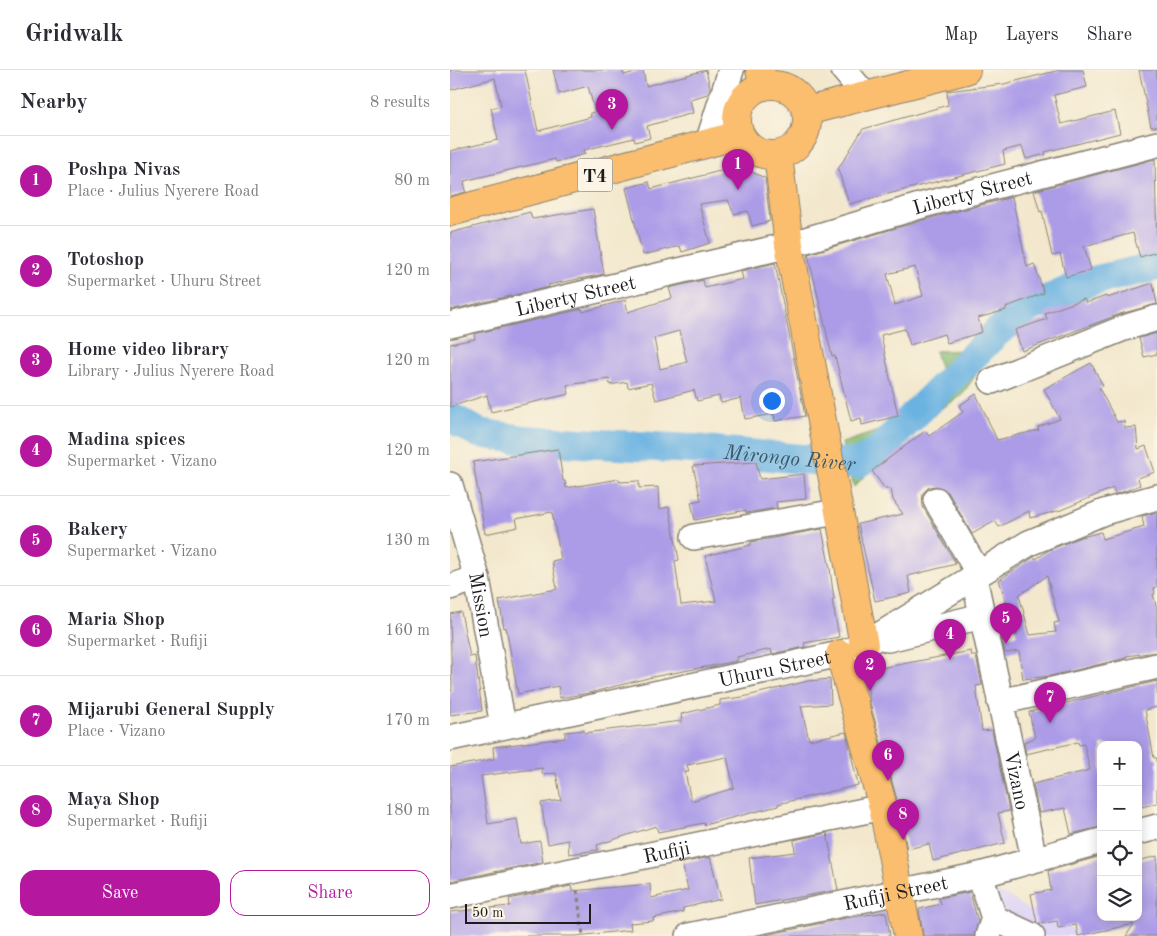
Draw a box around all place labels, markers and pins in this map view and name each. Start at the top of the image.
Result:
pin: 3 [596,89,628,130]
pin: 1 [722,149,754,190]
pin: 5 [990,603,1022,644]
pin: 4 [934,619,966,660]
pin: 2 [854,650,886,691]
pin: 7 [1034,682,1066,723]
pin: 6 [872,740,904,781]
pin: 8 [887,799,919,840]

